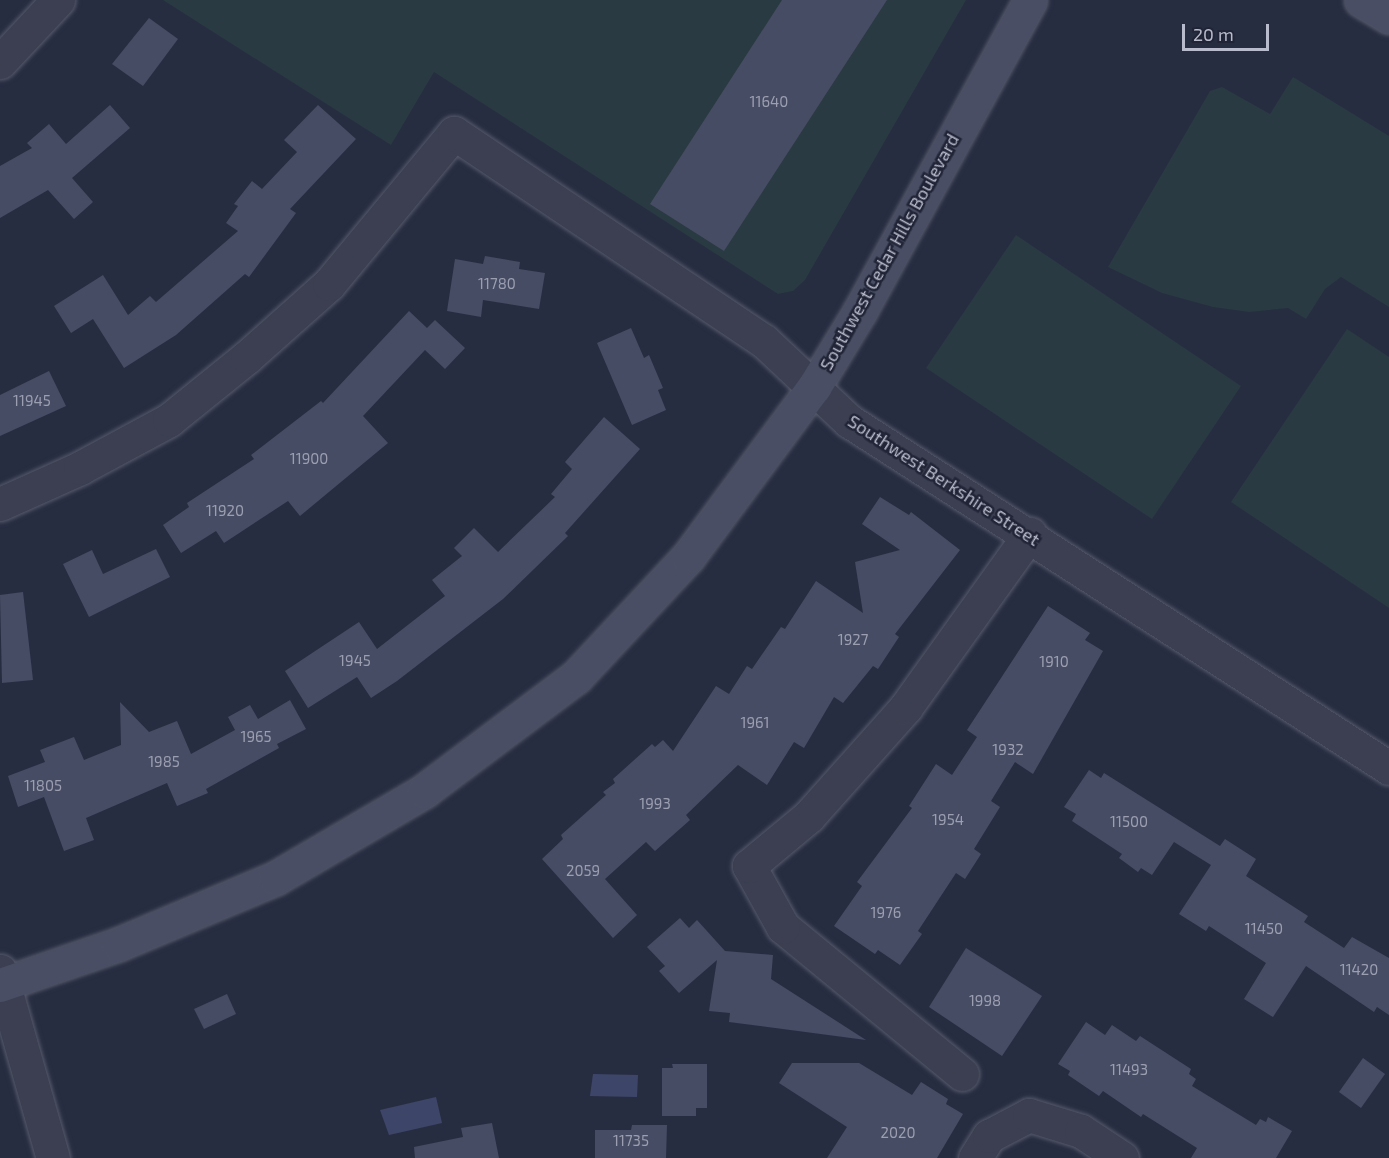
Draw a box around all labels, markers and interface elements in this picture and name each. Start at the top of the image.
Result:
scale bar [1185,12,1272,50]
text: 20 m [1193,23,1234,45]
house number: 11640 [750,93,788,111]
street label: Southwest Cedar Hills Boulevard [815,130,963,374]
house number: 11780 [478,275,516,293]
house number: 11945 [13,392,51,410]
street label: Southwest Berkshire Street [844,410,1044,550]
house number: 11900 [290,450,328,468]
house number: 11920 [206,502,244,520]
house number: 1927 [838,631,868,649]
house number: 1945 [339,652,371,670]
house number: 1910 [1039,653,1069,671]
house number: 1961 [740,714,770,732]
house number: 1965 [240,728,272,746]
house number: 1932 [992,741,1024,759]
house number: 1985 [148,753,180,771]
house number: 11805 [24,777,62,795]
house number: 1993 [639,795,671,813]
house number: 1954 [932,811,964,829]
house number: 11500 [1110,813,1148,831]
house number: 2059 [566,862,600,880]
house number: 1976 [871,904,901,922]
house number: 11450 [1245,920,1283,938]
house number: 11420 [1340,961,1378,979]
house number: 1998 [969,992,1001,1010]
house number: 11493 [1110,1061,1148,1079]
house number: 2020 [881,1124,915,1142]
house number: 11735 [613,1132,649,1150]

